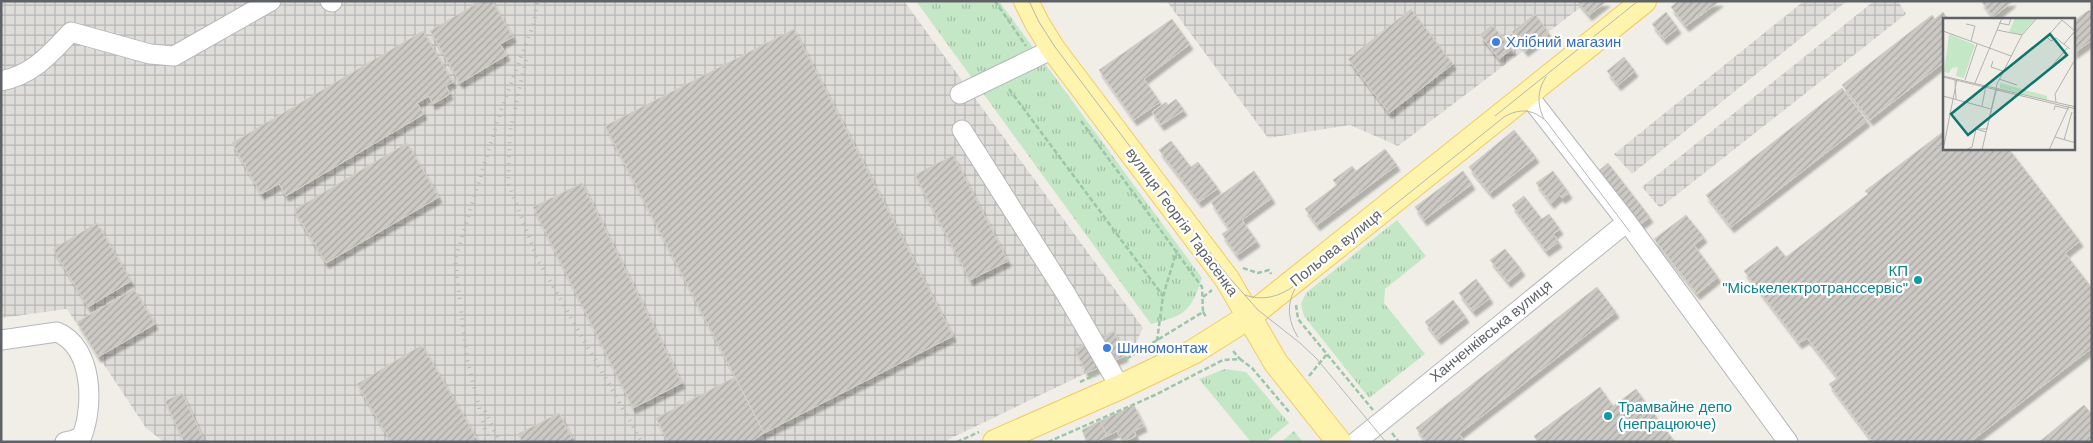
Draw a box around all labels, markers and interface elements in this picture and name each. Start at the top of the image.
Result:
inset map [1943,18,2076,150]
place label: Хлібний магазин [1506,33,1621,50]
marker: Хлібний магазин [1490,36,1502,48]
street label: вулиця Георгія Тарасенка [1123,144,1242,300]
street label: Польова вулиця [1287,206,1385,290]
place label: КП "Міськелектротранссервіс" [1722,262,1908,296]
marker: КП "Міськелектротранссервіс" [1912,274,1924,286]
street label: Ханченківська вулиця [1426,276,1555,385]
place label: Шиномонтаж [1117,339,1208,356]
marker: Шиномонтаж [1101,342,1113,354]
place label: Трамвайне депо (непрацююче) [1618,398,1732,432]
marker: Трамвайне депо (непрацююче) [1602,410,1614,422]

